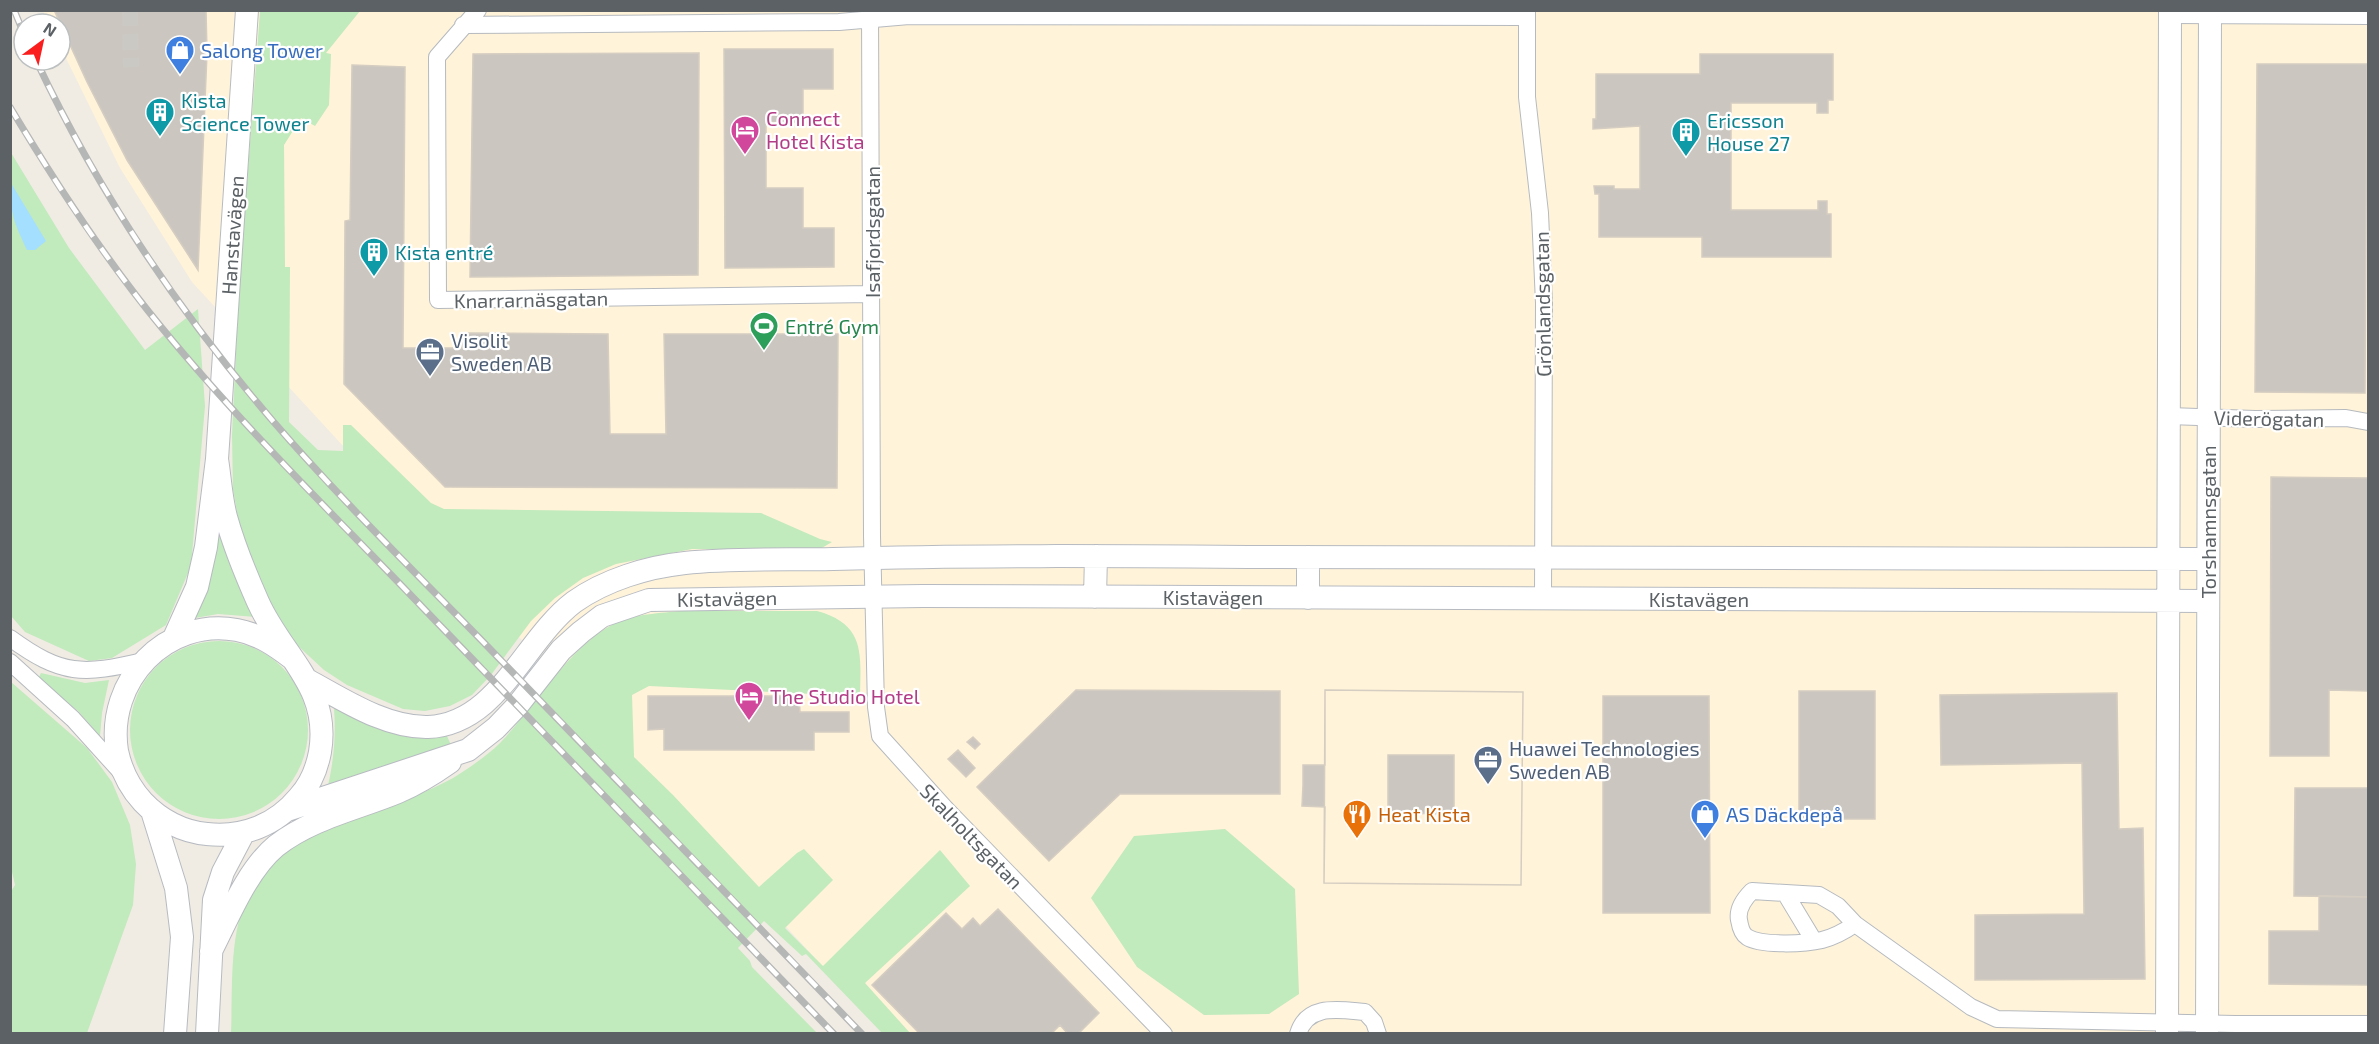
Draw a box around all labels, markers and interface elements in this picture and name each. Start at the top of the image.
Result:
north arrow [12,12,72,72]
text: N [40,18,60,40]
shop icon: Salong Tower [164,34,196,76]
place label: Salong Tower [201,38,323,62]
place label: Kista Science Tower [181,88,310,135]
building icon: Kista Science Tower [144,96,176,138]
place label: Connect Hotel Kista [766,106,865,153]
place label: Ericsson House 27 [1707,108,1790,155]
hotel icon: Connect Hotel Kista [729,114,761,156]
building icon: Ericsson House 27 [1670,116,1702,158]
street label: Isafjordsgatan [860,166,884,298]
street label: Hanstavägen [216,174,248,296]
street label: Grönlandsgatan [1529,231,1555,377]
building icon: Kista entré [358,236,390,278]
place label: Kista entré [395,240,493,264]
street label: Knarrarnäsgatan [454,286,608,312]
sports icon: Entré Gym [748,310,780,352]
place label: Entré Gym [785,314,879,338]
place label: Visolit Sweden AB [451,328,552,375]
office icon: Visolit Sweden AB [414,336,446,378]
street label: Viderögatan [2213,405,2325,431]
street label: Torshamnsgatan [2196,445,2220,599]
street label: Kistavägen [677,585,777,611]
street label: Kistavägen [1163,585,1263,609]
street label: Kistavägen [1649,587,1749,611]
hotel icon: The Studio Hotel [733,680,765,722]
place label: The Studio Hotel [770,684,920,708]
place label: Huawei Technologies Sweden AB [1509,736,1700,783]
office icon: Huawei Technologies Sweden AB [1472,744,1504,786]
street label: Skalholtsgatan [916,778,1028,894]
restaurant icon: Heat Kista [1341,798,1373,840]
shop icon: AS Däckdepå [1689,798,1721,840]
place label: Heat Kista [1378,802,1471,826]
place label: AS Däckdepå [1726,802,1843,826]

